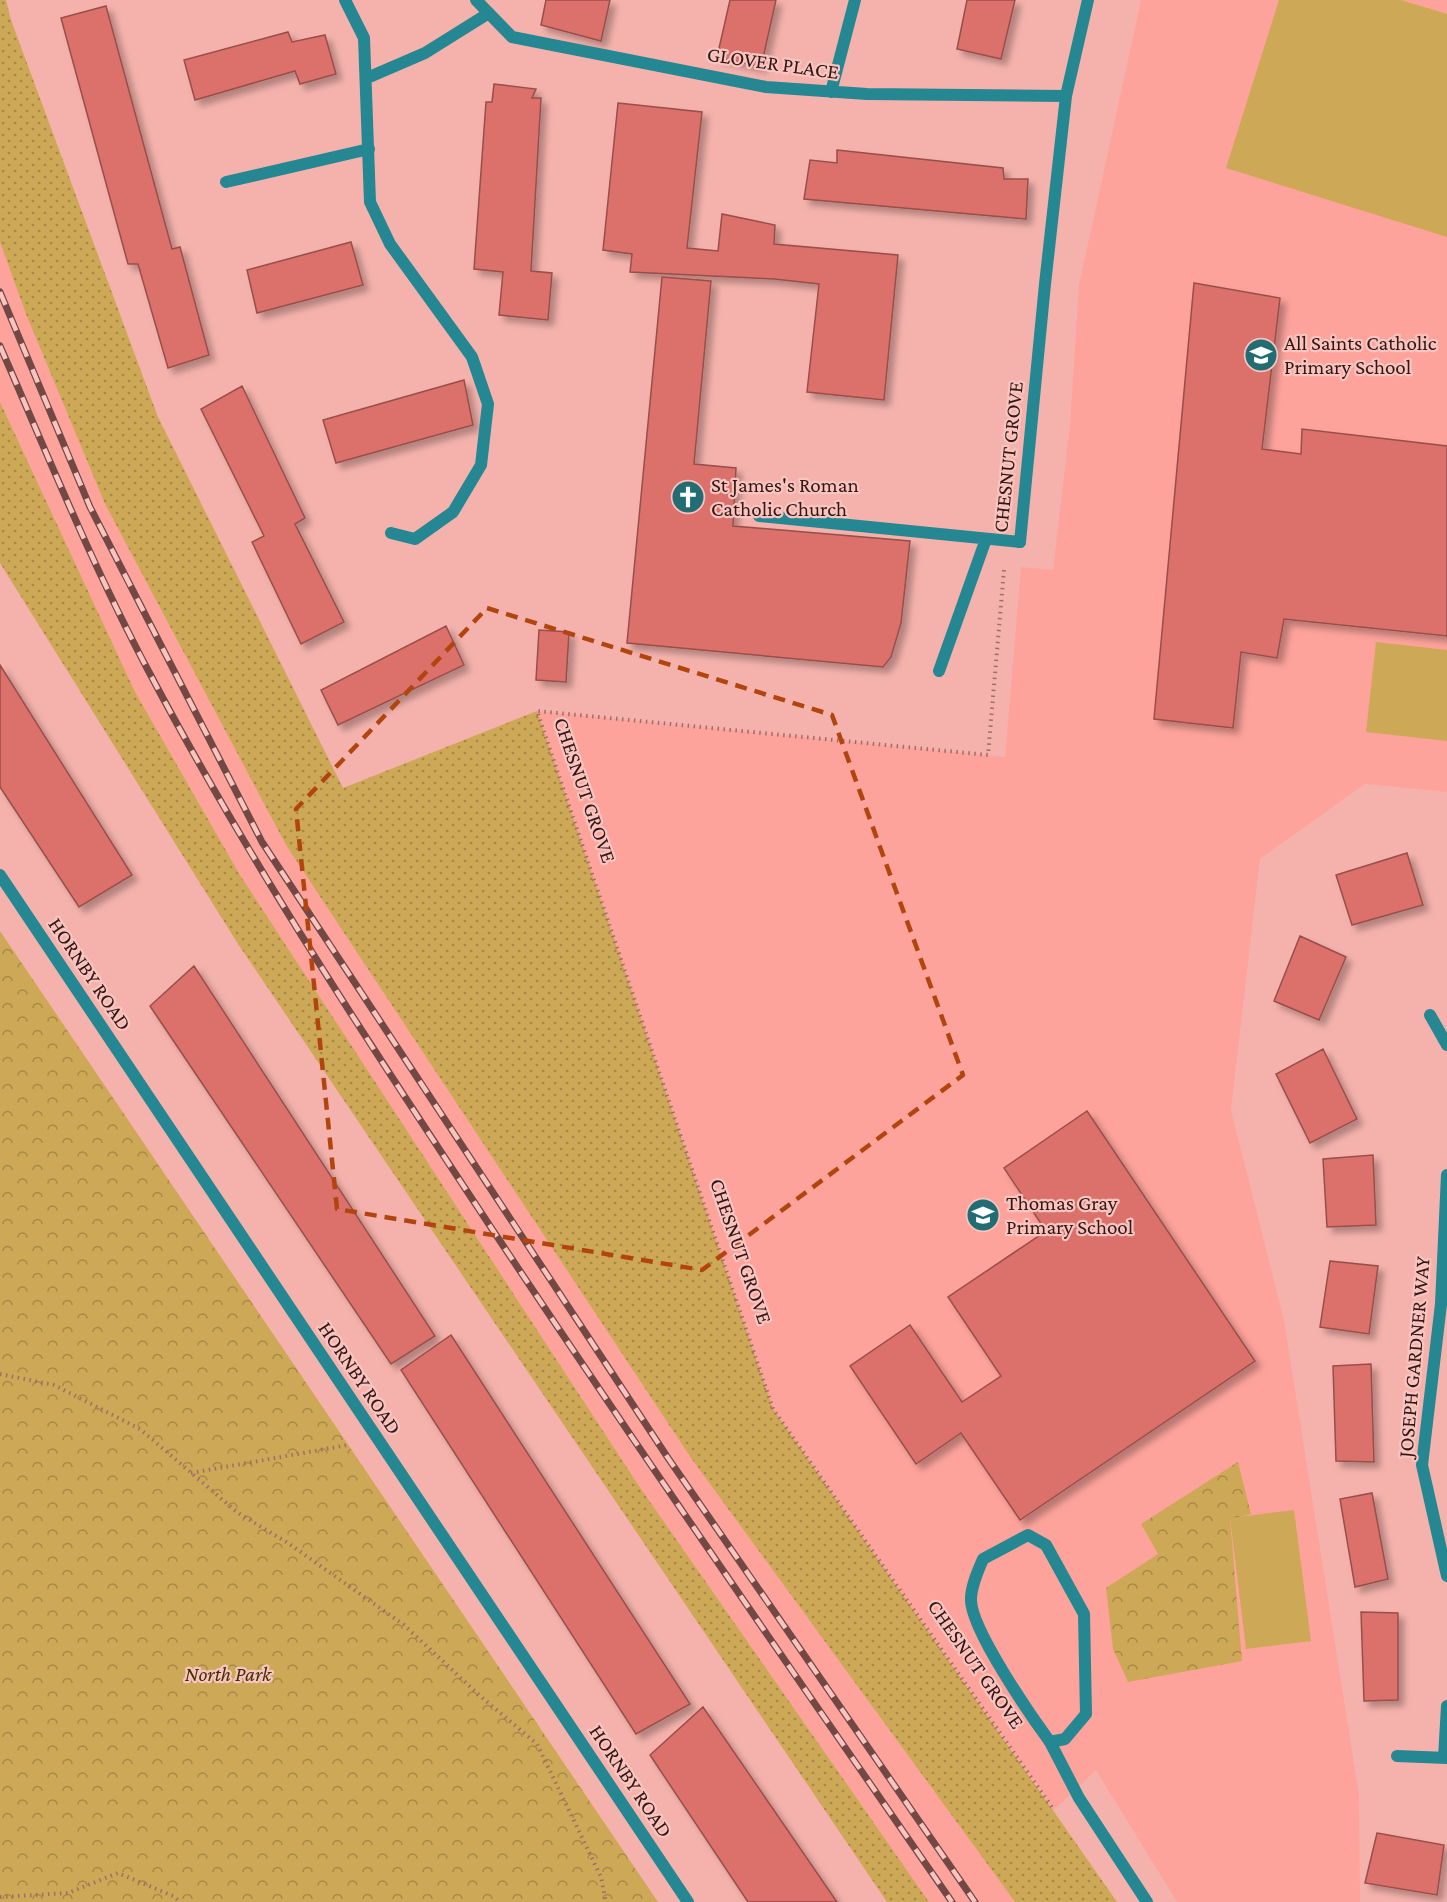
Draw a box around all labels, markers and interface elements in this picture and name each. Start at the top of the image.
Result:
street label: GLOVER PLACE [705,42,841,84]
place label: All Saints Catholic Primary School [1284,331,1437,379]
school or university icon: All Saints Catholic Primary School [1243,337,1279,373]
street label: CHESNUT GROVE [988,380,1028,534]
place label: St James's Roman Catholic Church [711,473,859,521]
church icon: St James's Roman Catholic Church [670,479,706,515]
street label: CHESNUT GROVE [549,714,621,866]
street label: HORNBY ROAD [43,913,137,1035]
street label: CHESNUT GROVE [705,1175,777,1327]
place label: Thomas Gray Primary School [1006,1191,1133,1239]
school or university icon: Thomas Gray Primary School [965,1197,1001,1233]
street label: JOSEPH GARDNER WAY [1393,1254,1435,1461]
street label: HORNBY ROAD [313,1317,407,1439]
street label: CHESNUT GROVE [923,1595,1029,1733]
park label: North Park [185,1662,272,1686]
street label: HORNBY ROAD [584,1720,678,1842]

